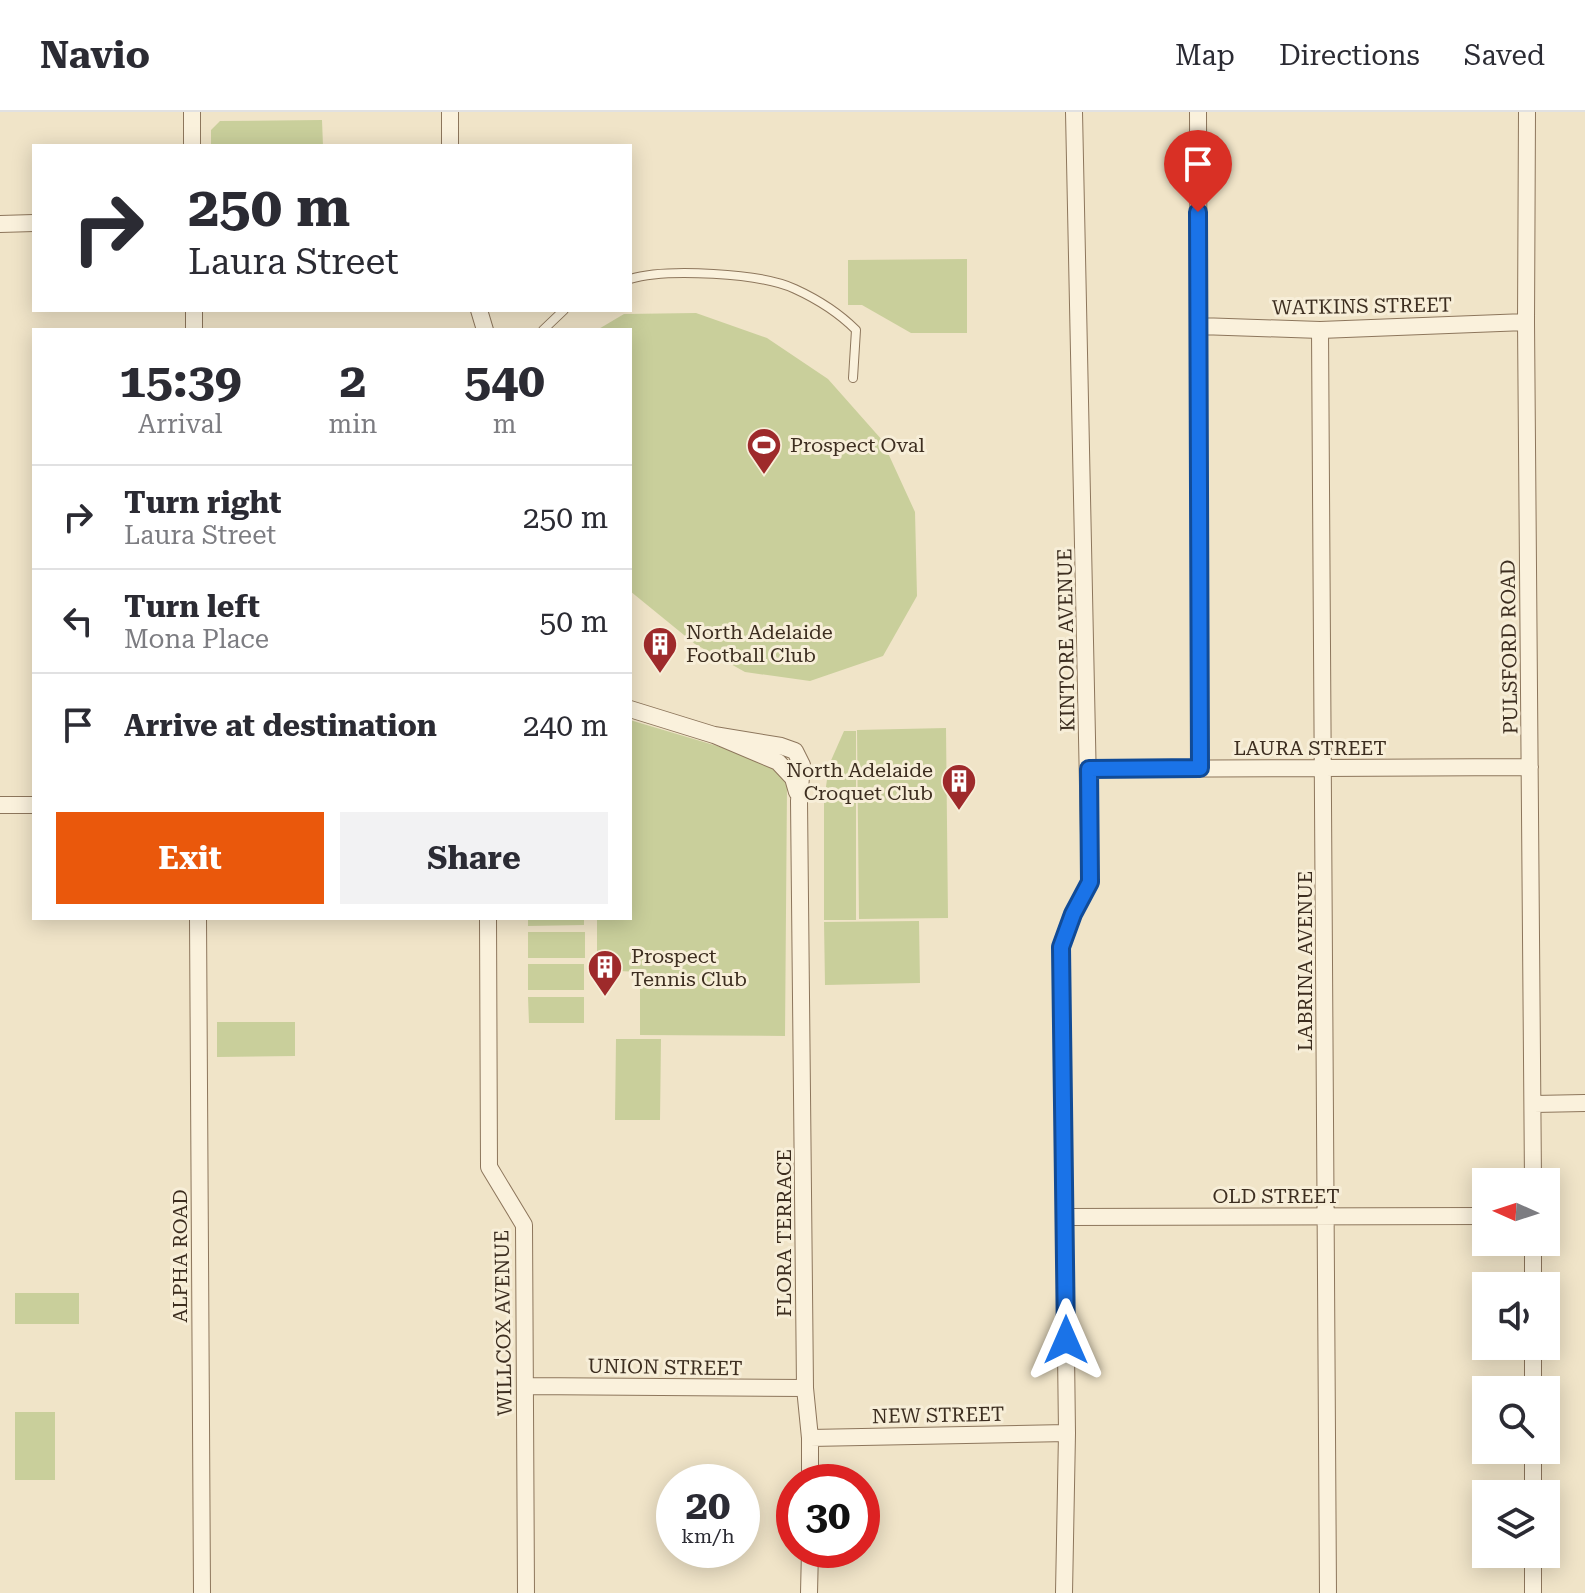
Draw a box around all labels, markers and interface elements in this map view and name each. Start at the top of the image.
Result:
text: Navio [40,33,150,77]
text: Map [1175,39,1235,72]
text: Directions [1279,39,1420,72]
text: Saved [1464,39,1545,72]
pin [1164,130,1232,212]
icon: arrive [1176,142,1220,186]
text: 250 m [188,174,350,240]
icon: right [56,176,160,280]
text: Laura Street [188,241,399,283]
street label: WATKINS STREET [1272,292,1452,320]
text: 15:39 [119,353,242,409]
text: 2 [339,353,366,409]
text: 540 [464,353,545,409]
text: Arrival [138,409,223,439]
text: min [329,409,377,439]
text: m [493,409,517,439]
sports icon: Prospect Oval [745,426,783,476]
place label: Prospect Oval [790,433,925,457]
text: Turn right [124,485,281,520]
icon: right [56,495,100,539]
text: 250 m [523,500,608,535]
text: Laura Street [124,520,276,550]
street label: KINTORE AVENUE [1052,548,1080,732]
street label: PULSFORD ROAD [1495,559,1523,735]
text: Turn left [124,589,260,624]
icon: left [56,599,100,643]
text: 50 m [539,604,608,639]
place label: North Adelaide Football Club [686,620,833,667]
text: Mona Place [124,624,269,654]
building icon: North Adelaide Football Club [641,625,679,675]
icon: arrive [56,703,100,747]
text: Arrive at destination [124,708,437,743]
text: 240 m [523,708,608,743]
street label: LAURA STREET [1233,736,1387,760]
place label: North Adelaide Croquet Club [786,758,933,805]
building icon: North Adelaide Croquet Club [940,762,978,812]
button: Exit [56,812,324,904]
button: Share [340,812,608,904]
street label: LABRINA AVENUE [1293,871,1317,1051]
place label: Prospect Tennis Club [631,944,747,991]
building icon: Prospect Tennis Club [586,948,624,998]
street label: FLORA TERRACE [772,1149,796,1317]
north arrow [1472,1168,1560,1256]
map controls [1472,1168,1560,1568]
street label: OLD STREET [1212,1184,1340,1208]
street label: ALPHA ROAD [168,1189,192,1323]
street label: WILLCOX AVENUE [489,1230,517,1416]
button: sound [1472,1272,1560,1360]
position arrow [1024,1298,1108,1382]
street label: UNION STREET [587,1354,743,1380]
button: search [1472,1376,1560,1464]
street label: NEW STREET [872,1402,1004,1428]
speed limit sign: 30 [776,1464,880,1568]
button: layers [1472,1480,1560,1568]
text: 20 [686,1482,730,1529]
text: km/h [681,1524,735,1548]

